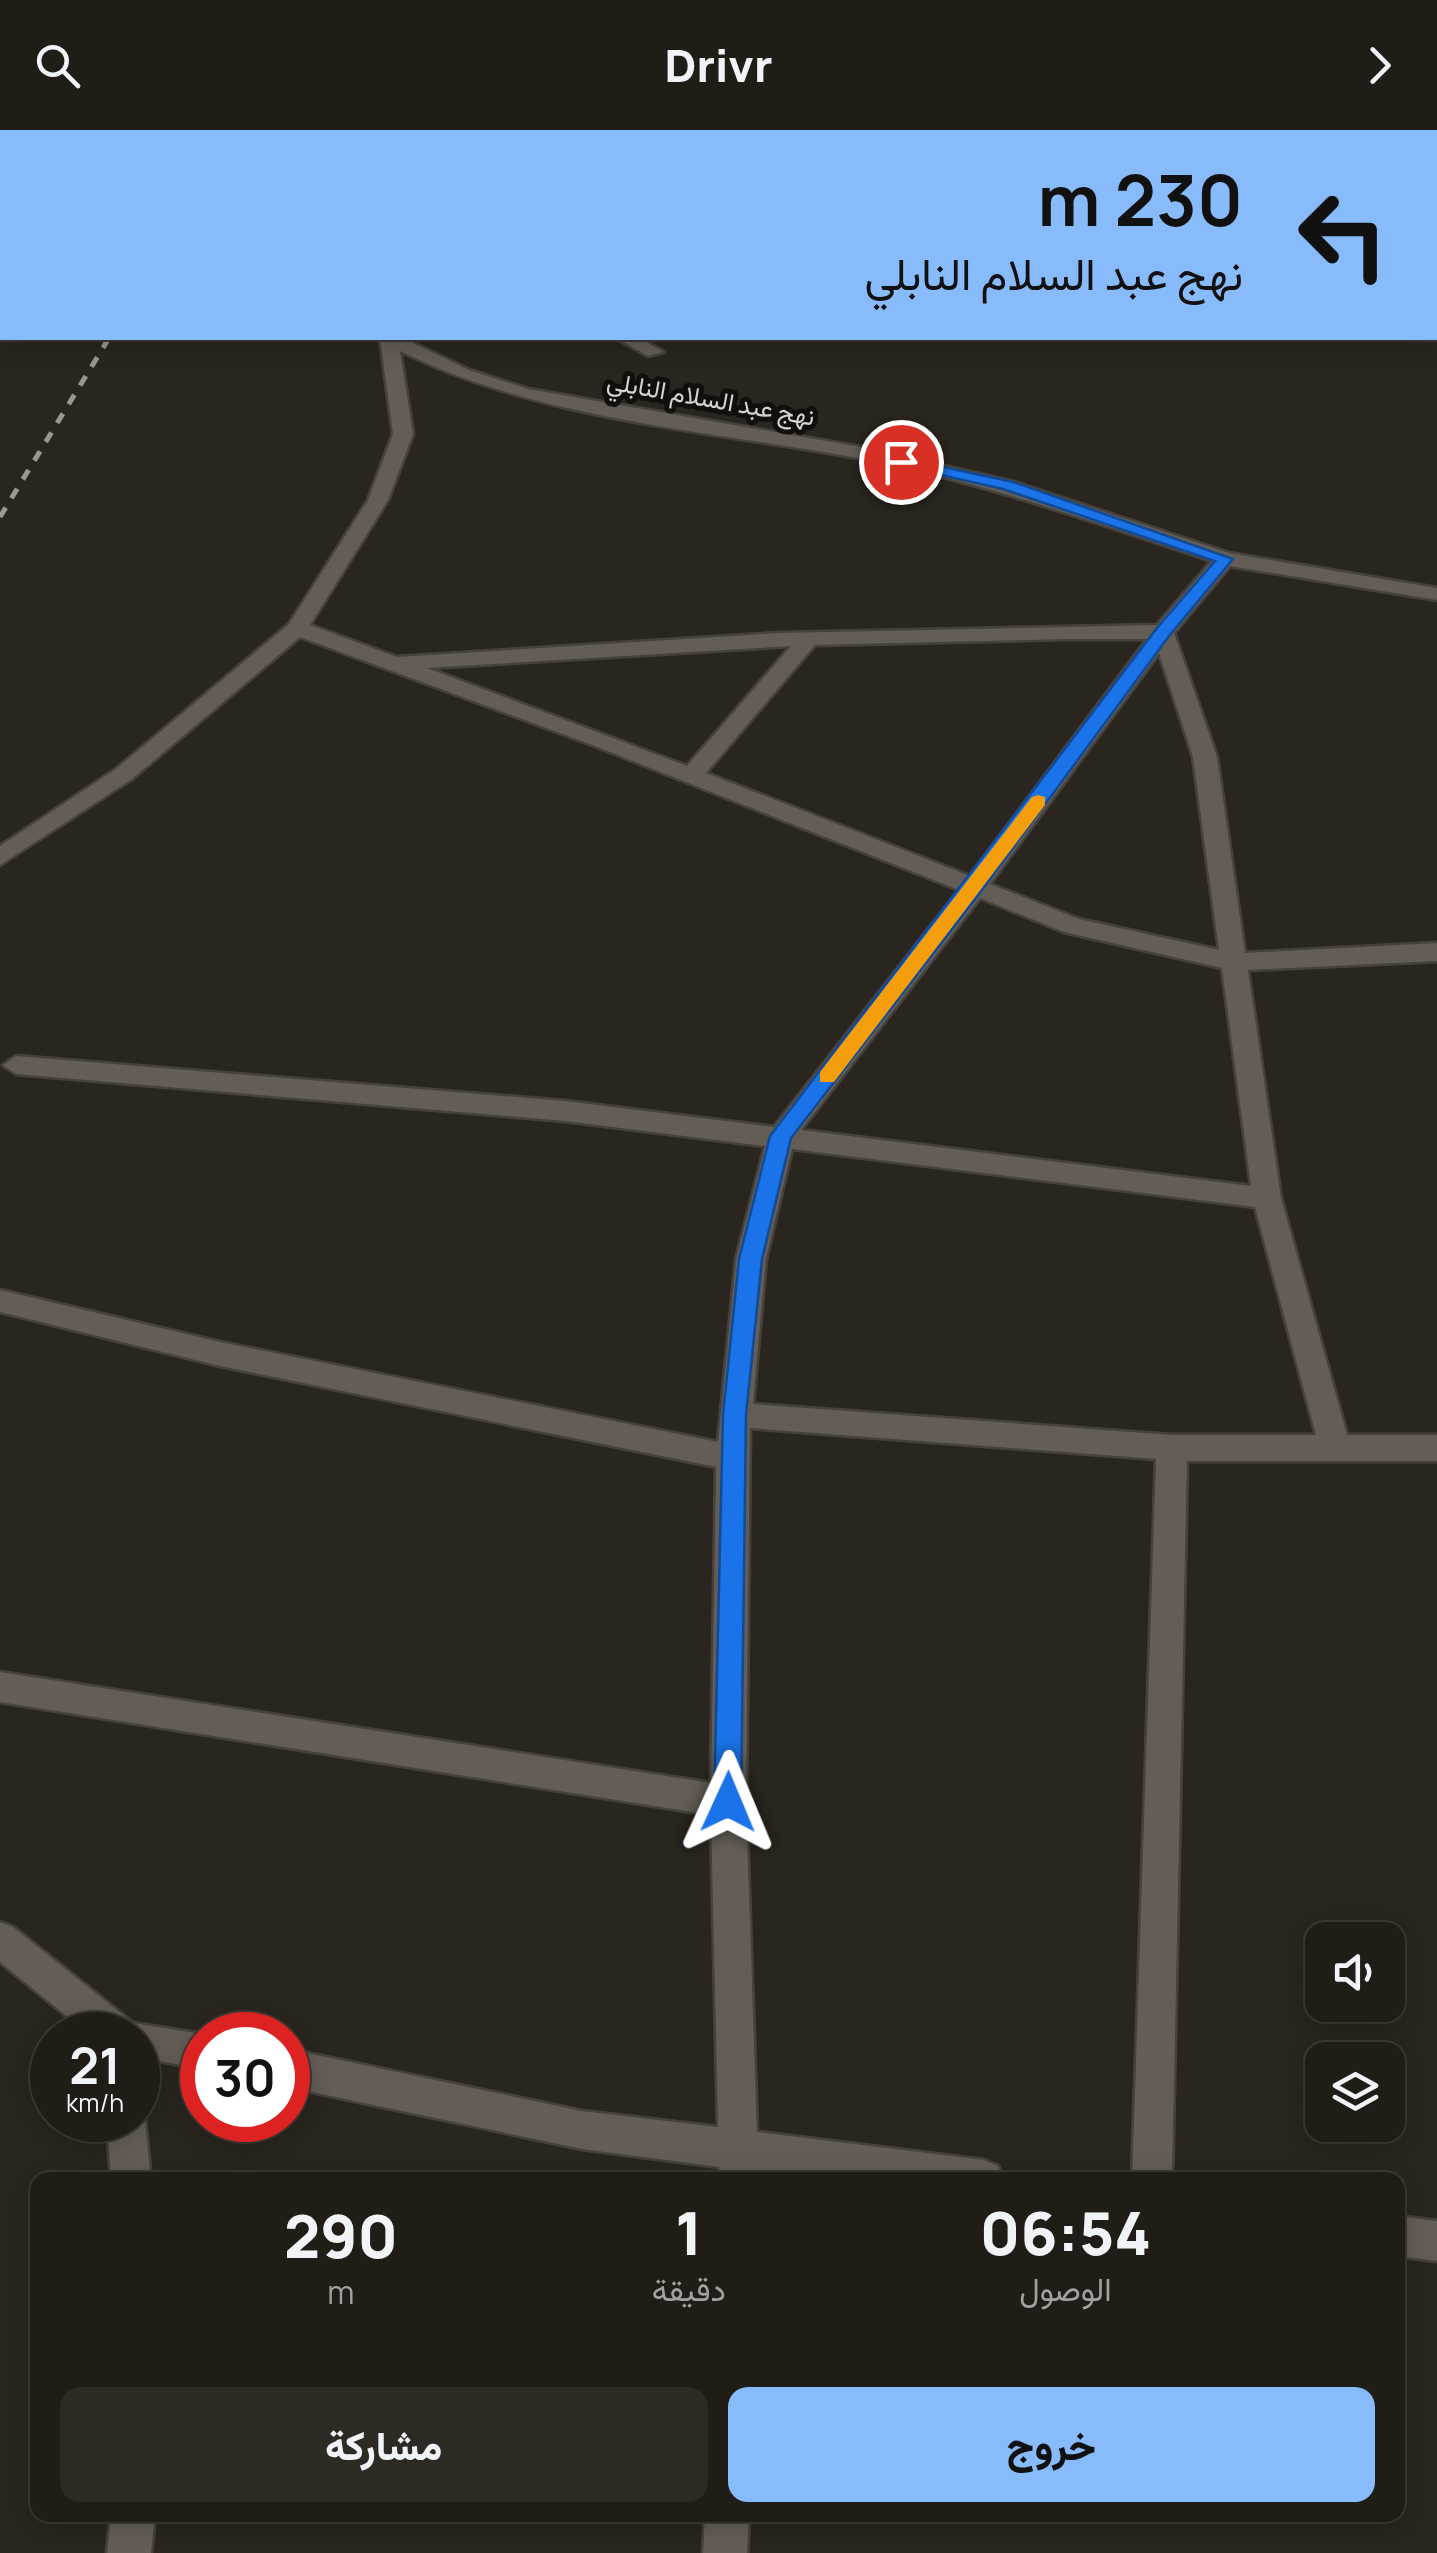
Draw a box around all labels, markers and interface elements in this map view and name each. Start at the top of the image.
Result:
text: Drivr [665,34,772,96]
icon: search [30,38,85,93]
icon: forward [1352,38,1407,93]
text: 230 m [1038,151,1243,247]
icon: left [1278,170,1408,300]
text: نهج عبد السلام النابلي [864,242,1243,304]
street label: نهج عبد السلام النابلي [604,363,818,437]
pin [859,420,944,505]
icon: arrive [874,435,929,490]
position arrow [676,1750,780,1854]
map controls [1305,1922,1405,2142]
button: sound [1305,1922,1405,2022]
speed limit sign: 30 [180,2012,310,2142]
text: 21 [69,2031,121,2099]
button: layers [1305,2042,1405,2142]
text: km/h [66,2085,124,2120]
text: 1 [675,2191,702,2273]
text: 06:54 [980,2191,1151,2273]
text: 290 [284,2194,398,2276]
text: دقيقة [652,2267,726,2311]
text: الوصول [1019,2267,1112,2311]
text: m [327,2270,354,2314]
button: مشاركة [60,2387,708,2502]
button: خروج [728,2387,1375,2502]

